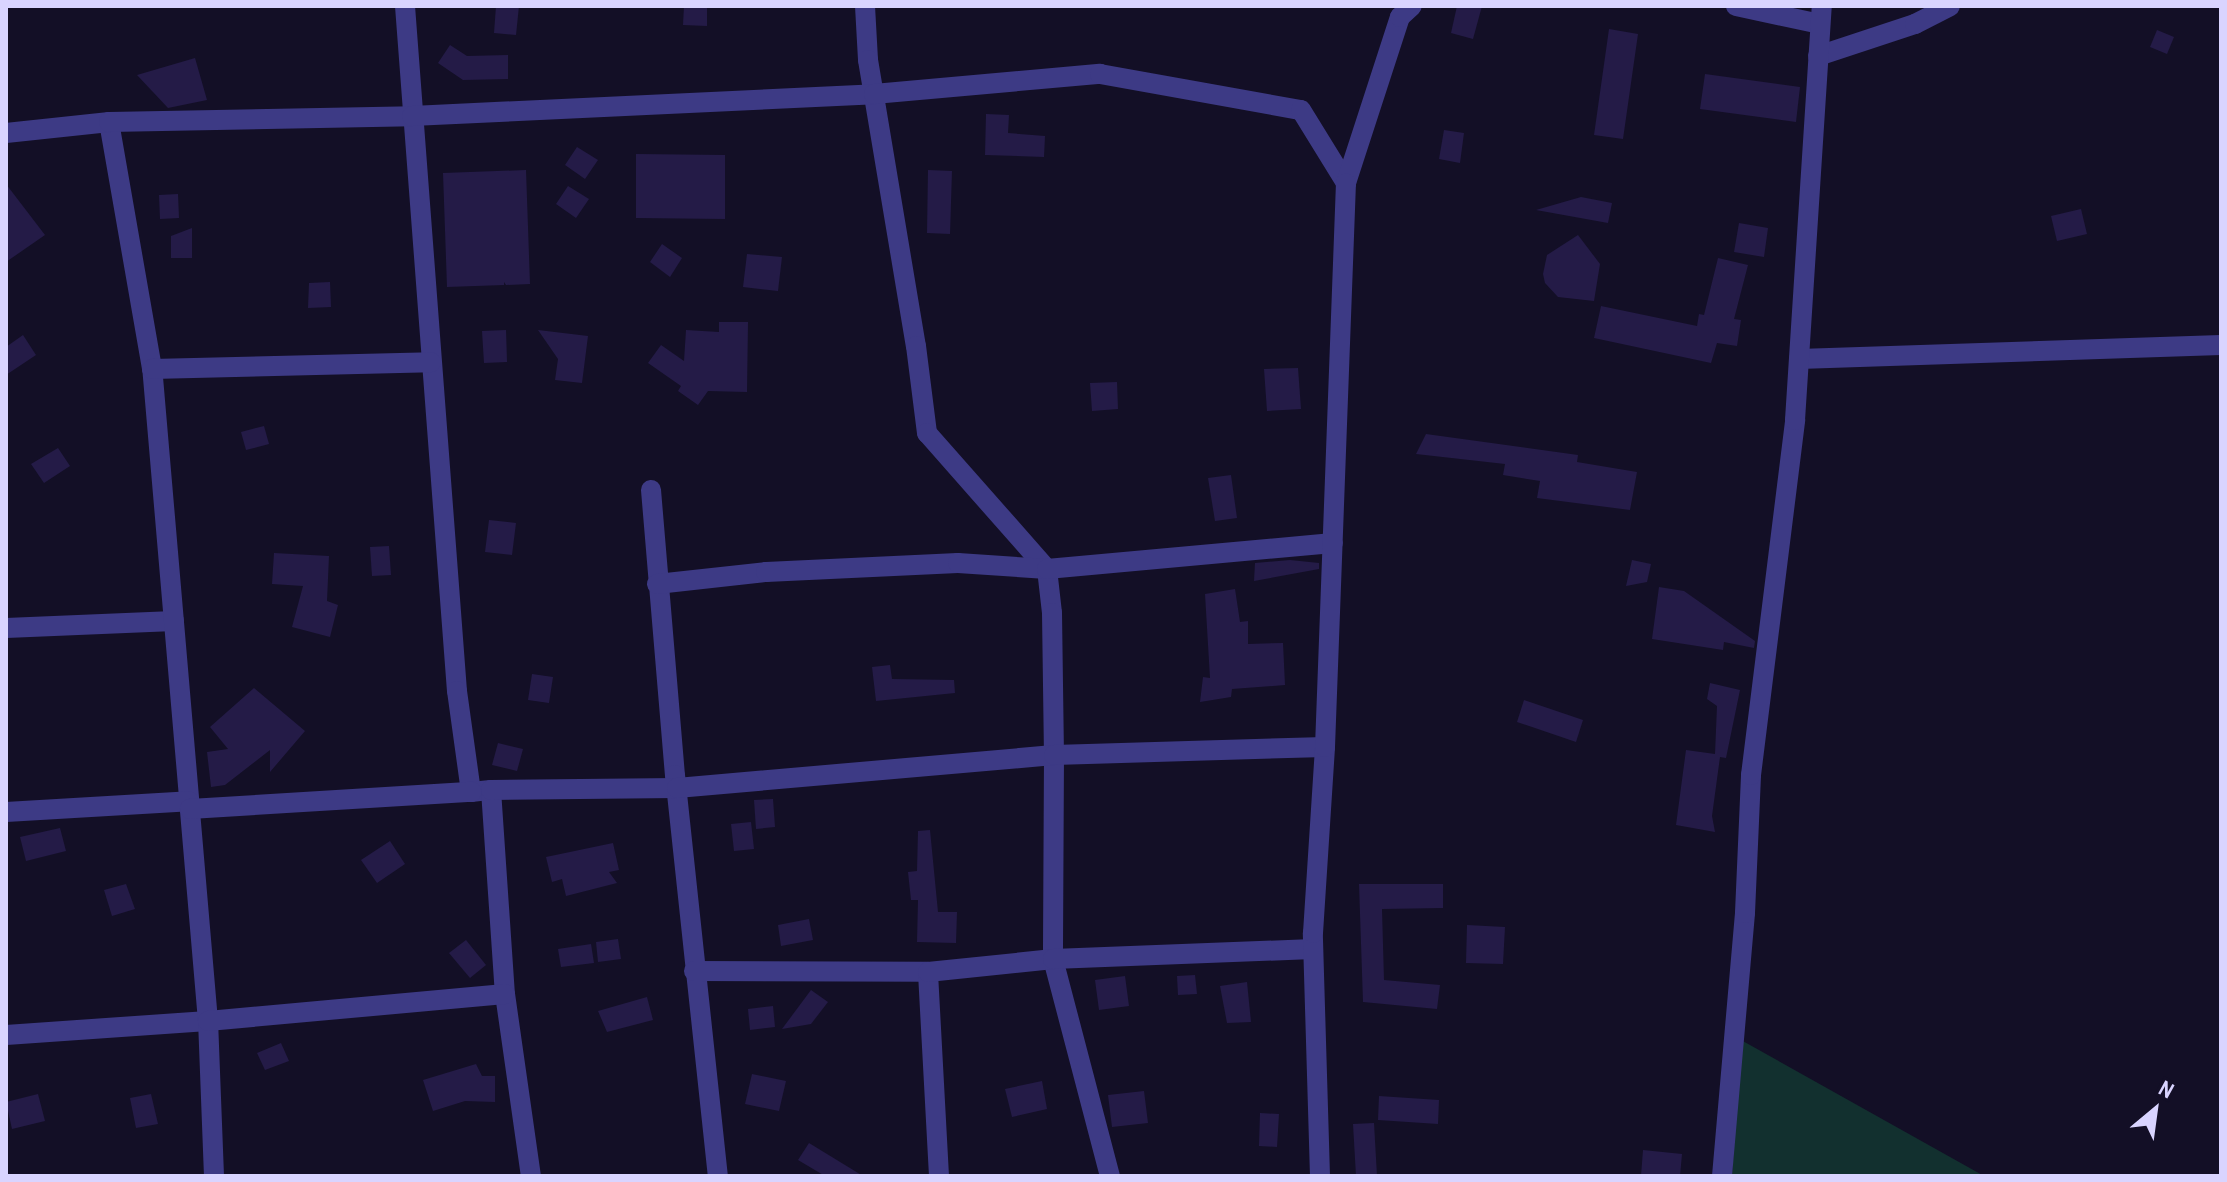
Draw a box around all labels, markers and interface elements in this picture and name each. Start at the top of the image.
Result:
north arrow [2115,1070,2195,1150]
text: N [2154,1073,2180,1105]

